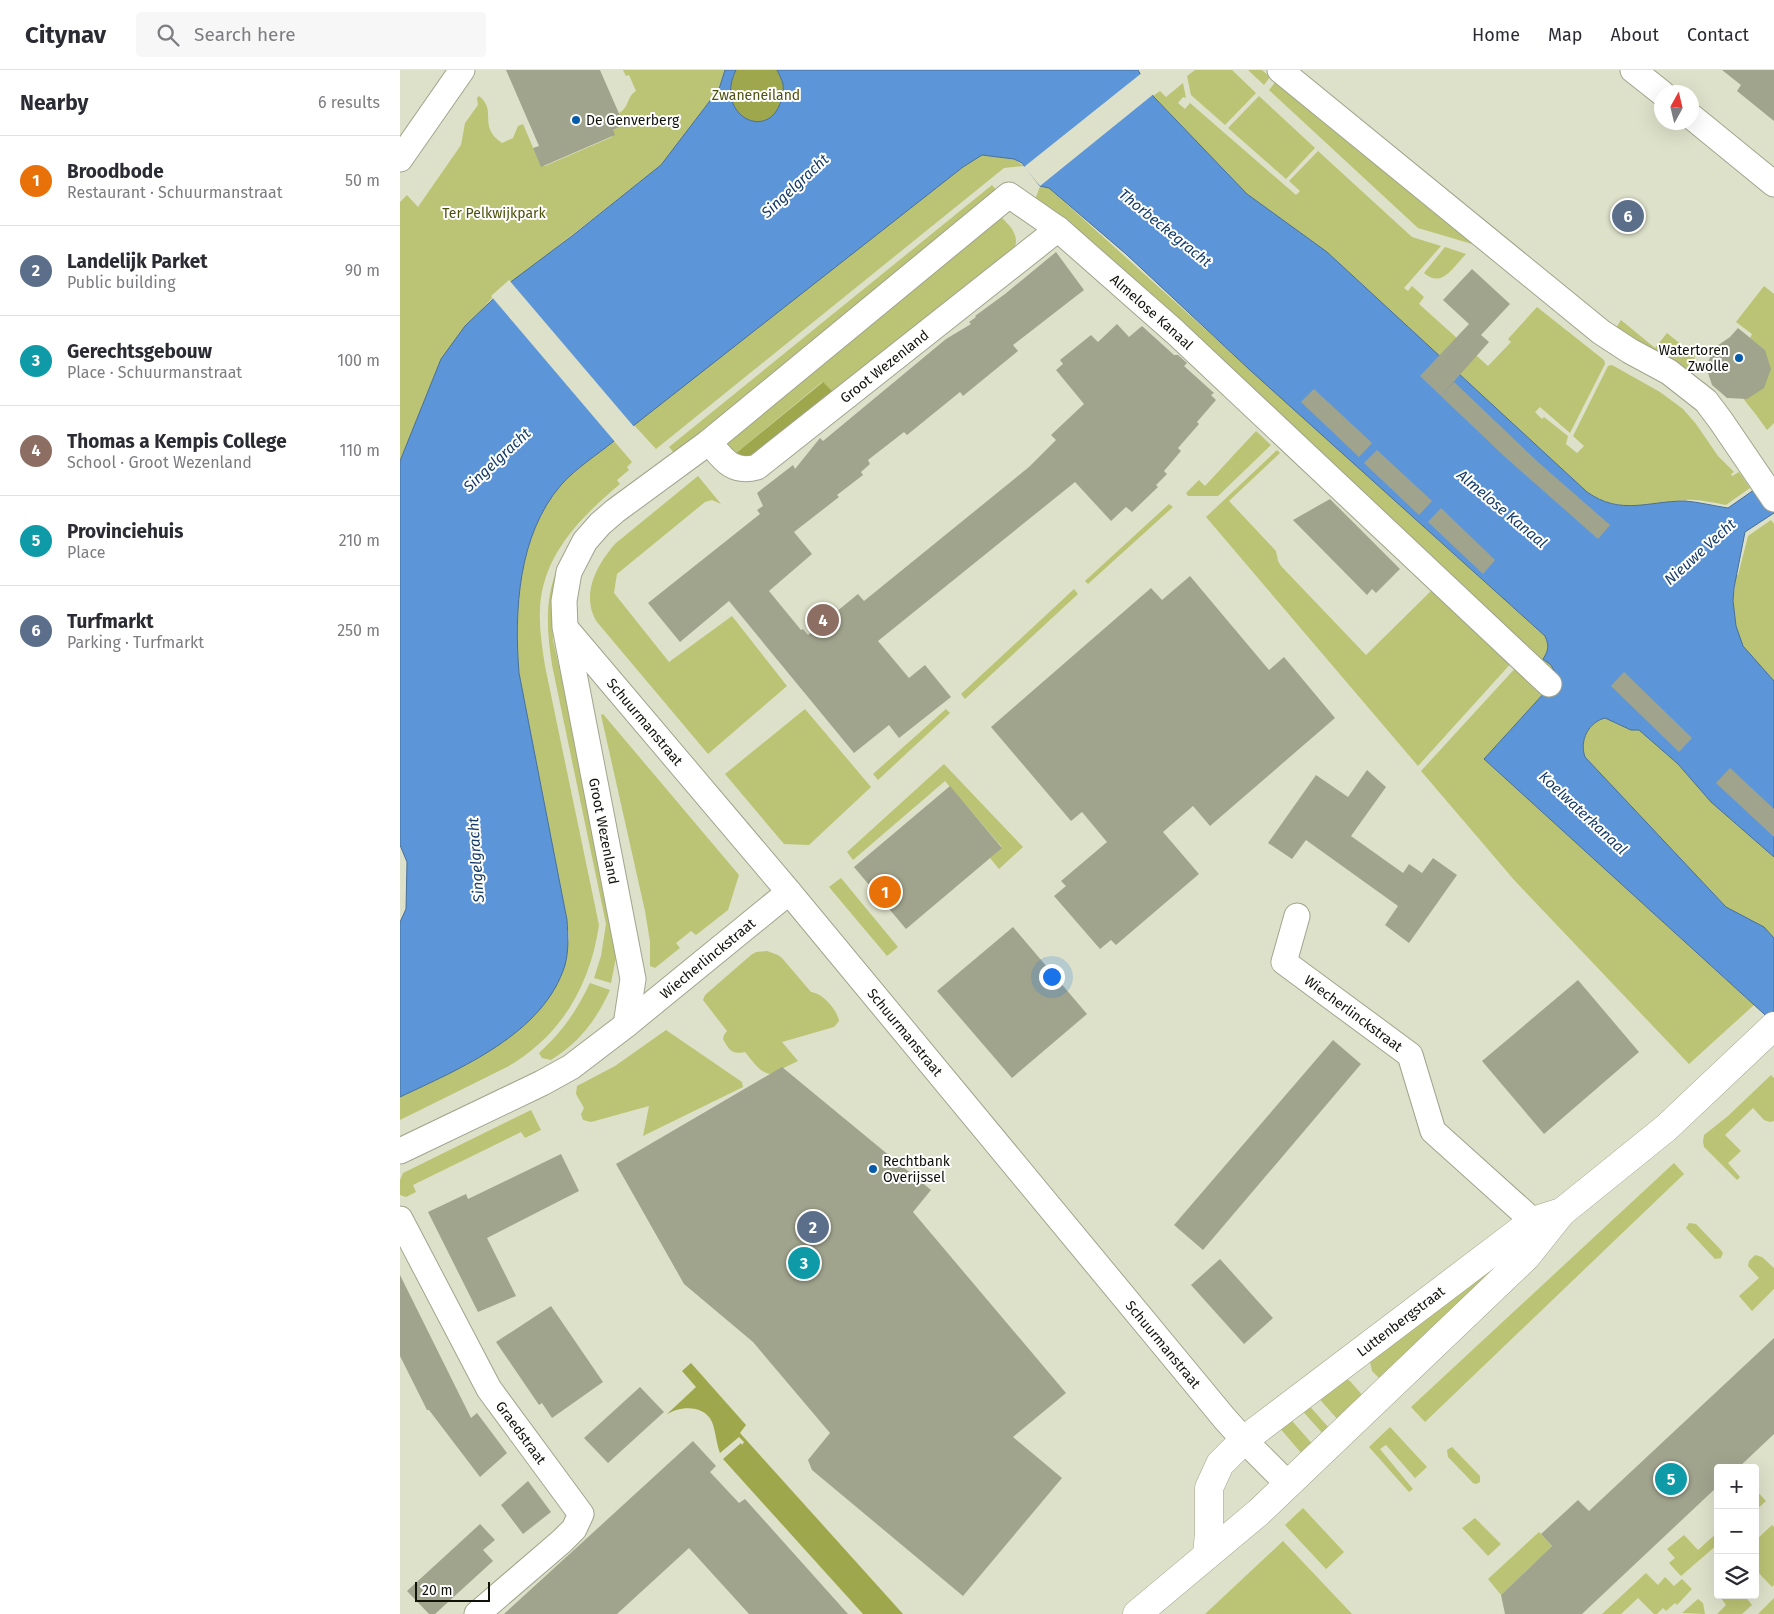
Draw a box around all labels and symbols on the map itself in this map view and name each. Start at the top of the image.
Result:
north arrow [1654,85,1699,130]
park label: Zwaneneiland [712,87,800,104]
place label: De Genverberg [586,112,680,129]
marker: De Genverberg [570,114,582,126]
water label: Singelgracht [757,150,833,222]
water label: Thorbeckegracht [1115,185,1215,271]
pin: 6 [1612,197,1644,235]
park label: Ter Pelkwijkpark [442,205,546,222]
street label: Almelose Kanaal [1107,271,1196,354]
street label: Groot Wezenland [837,327,932,407]
place label: Watertoren Zwolle [1659,342,1729,375]
marker: Watertoren Zwolle [1733,352,1745,364]
water label: Singelgracht [459,424,535,496]
water label: Almelose Kanaal [1453,465,1551,552]
water label: Nieuwe Vecht [1661,515,1740,589]
pin: 4 [807,601,839,639]
street label: Schuurmanstraat [603,675,687,770]
water label: Koelwaterkanaal [1535,768,1631,858]
street label: Groot Wezenland [585,776,622,886]
water label: Singelgracht [464,816,488,904]
pin: 1 [869,873,901,911]
street label: Wiecherlinckstraat [657,914,760,1003]
your location [1039,964,1065,990]
street label: Wiecherlinckstraat [1301,972,1406,1056]
street label: Schuurmanstraat [863,985,946,1081]
place label: Rechtbank Overijssel [883,1153,951,1186]
marker: Rechtbank Overijssel [867,1163,879,1175]
pin: 2 [797,1208,829,1246]
pin: 3 [788,1244,820,1282]
street label: Luttenbergstraat [1354,1282,1449,1360]
street label: Schuurmanstraat [1122,1297,1205,1393]
street label: Graedstraat [492,1398,550,1469]
pin: 5 [1655,1460,1687,1498]
scale bar [415,1579,490,1602]

